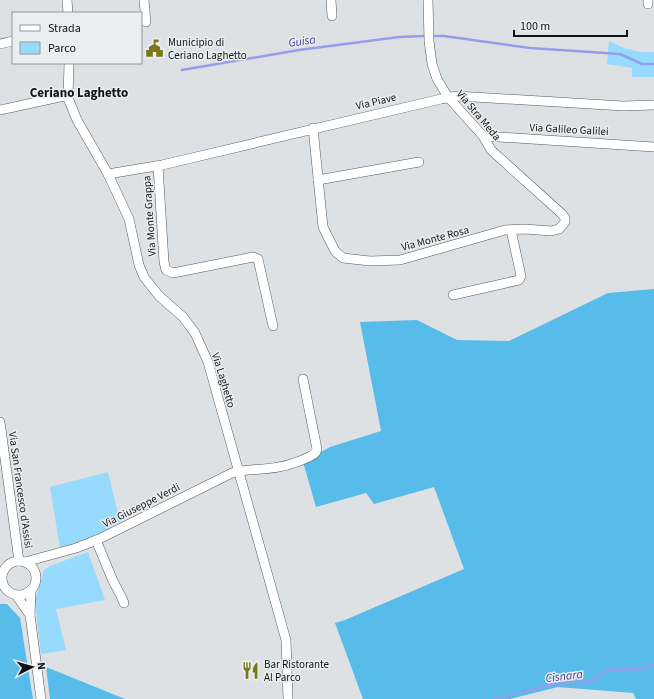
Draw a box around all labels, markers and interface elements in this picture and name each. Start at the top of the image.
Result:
legend [12,12,142,64]
scale bar [514,12,627,38]
text: 100 m [520,18,550,35]
text: Strada [48,20,81,37]
water label: Guisa [287,31,317,52]
place label: Municipio di Ceriano Laghetto [168,35,247,63]
public building icon: Municipio di Ceriano Laghetto [145,38,165,58]
text: Parco [48,40,76,57]
district label: Ceriano Laghetto [30,84,128,102]
street label: Via Stra Meda [453,87,504,144]
street label: Via Piave [354,89,398,113]
street label: Via Galileo Galilei [529,120,609,139]
street label: Via Monte Grappa [139,175,160,257]
street label: Via Monte Rosa [400,222,471,255]
street label: Via Laghetto [208,351,239,410]
street label: Via San Francesco d'Assisi [5,431,36,549]
street label: Via Giuseppe Verdi [100,479,182,531]
north arrow [12,647,52,687]
place label: Bar Ristorante Al Parco [264,657,330,685]
restaurant icon: Bar Ristorante Al Parco [241,660,261,680]
text: N [34,662,49,670]
water label: Cisnara [544,666,584,687]

